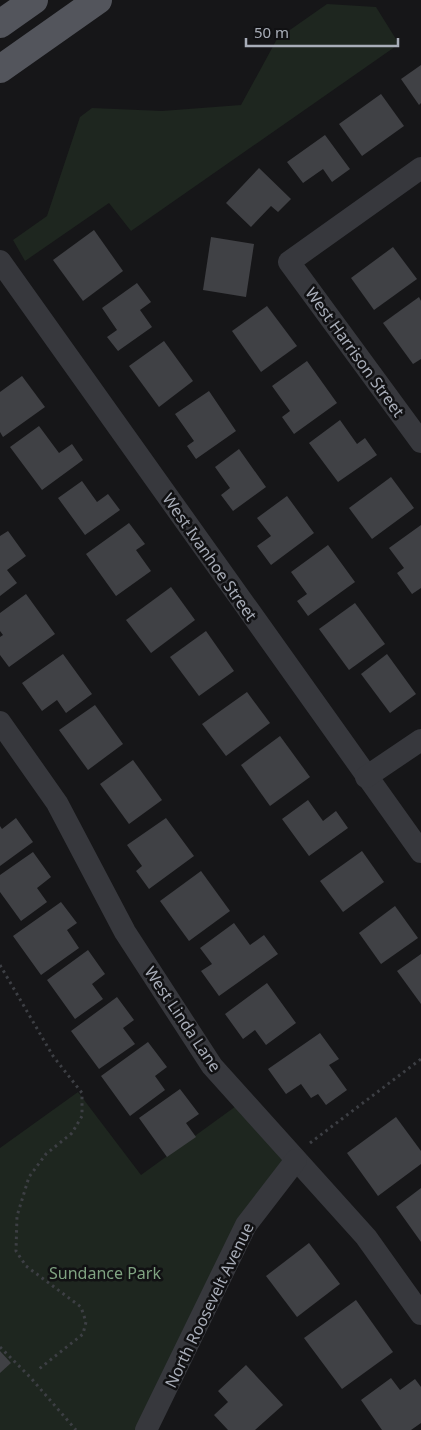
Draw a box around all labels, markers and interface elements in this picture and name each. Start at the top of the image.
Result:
scale bar [246,15,398,47]
text: 50 m [254,22,289,42]
street label: West Harrison Street [300,283,410,422]
street label: West Ivanhoe Street [158,489,262,625]
street label: West Linda Lane [140,962,226,1076]
street label: North Roosevelt Avenue [159,1219,259,1391]
park label: Sundance Park [49,1262,161,1284]

